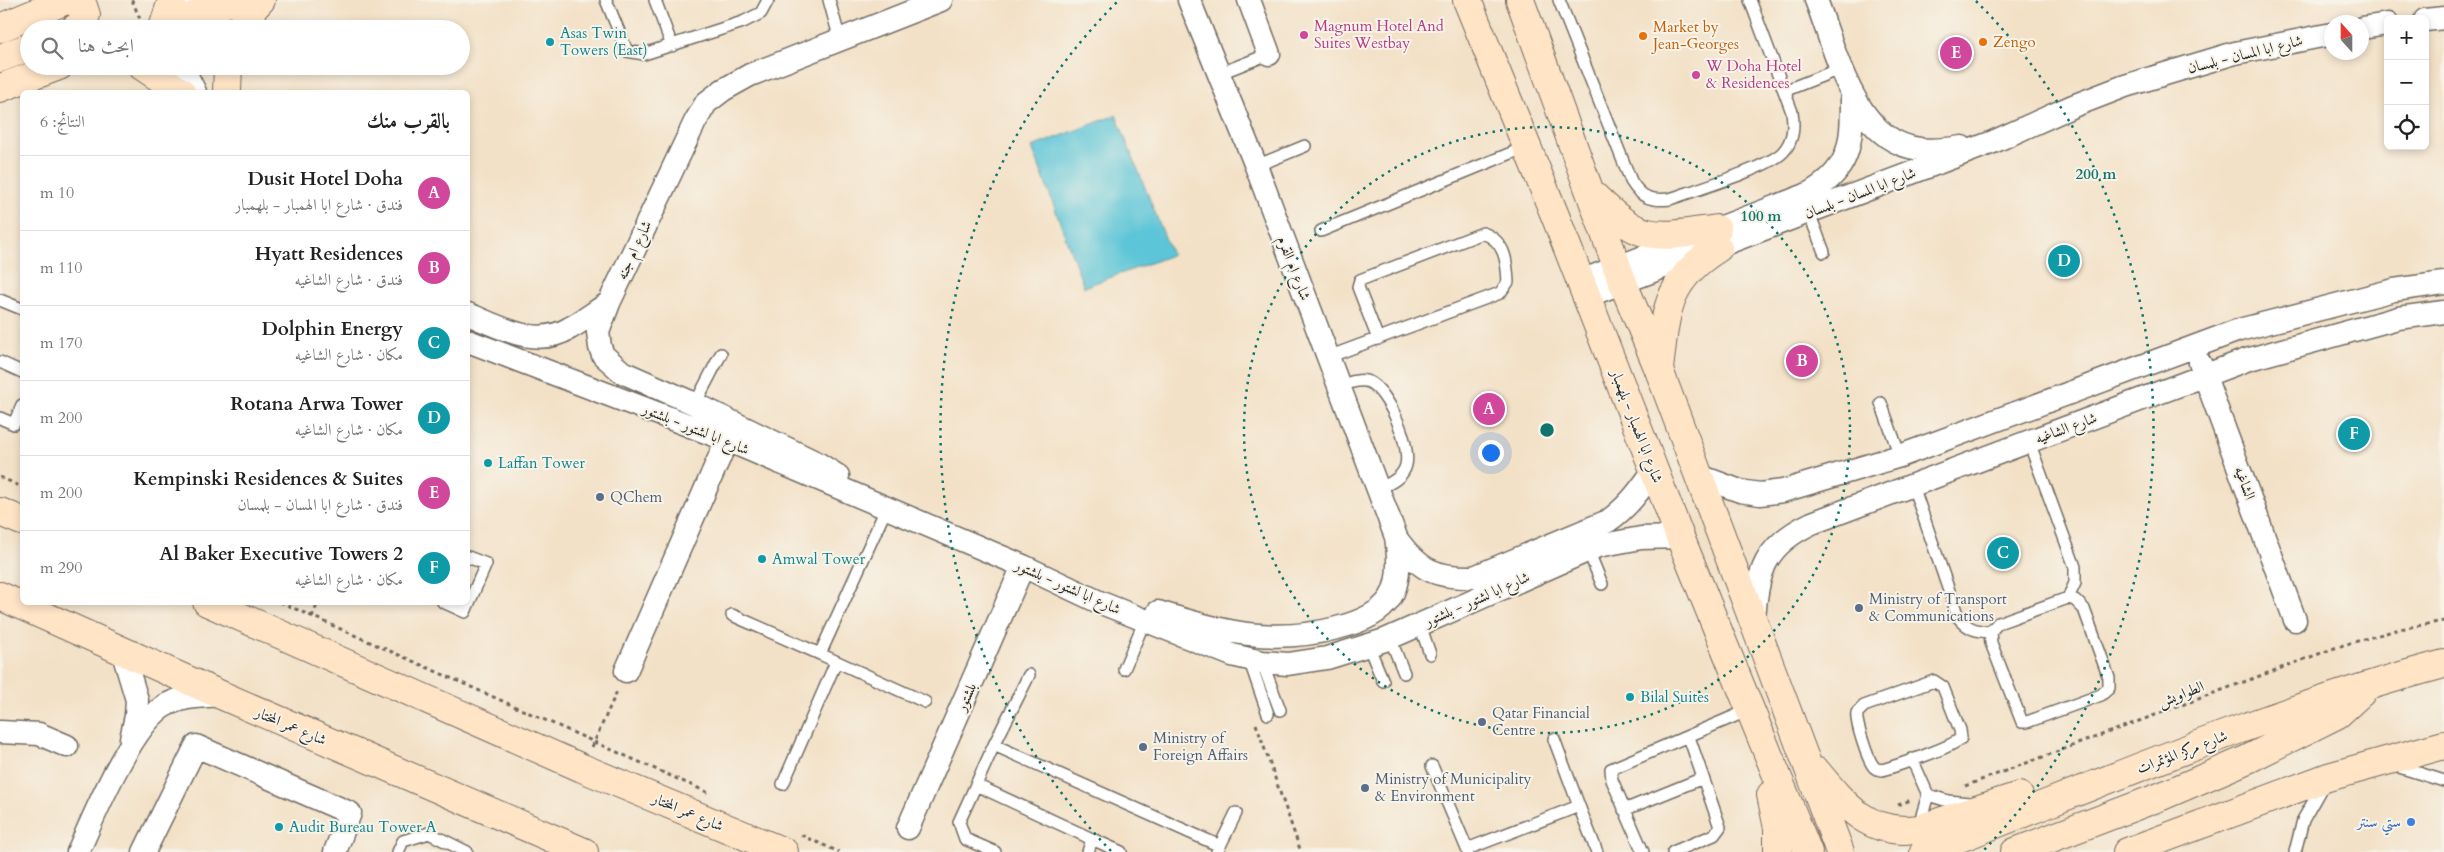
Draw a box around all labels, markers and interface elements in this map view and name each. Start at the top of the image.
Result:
north arrow [2324,15,2369,60]
map controls [2384,15,2429,150]
button: + [2384,15,2429,60]
place label: Magnum Hotel And Suites Westbay [1314,16,1444,53]
place label: Market by Jean-Georges [1651,17,1739,54]
search box [20,20,470,75]
place label: Asas Twin Towers (East) [560,23,647,60]
marker: Magnum Hotel And Suites Westbay [1298,29,1310,41]
marker: Market by Jean-Georges [1637,30,1649,42]
street label: شارع ابا المسان - بلمسان [2185,30,2305,81]
place label: Zengo [1993,32,2036,52]
text: ابحث هنا [78,33,134,59]
icon: search [38,34,66,62]
pin: E [1940,34,1972,72]
marker: Asas Twin Towers (East) [544,36,556,48]
marker: Zengo [1977,36,1989,48]
place label: W Doha Hotel & Residences [1705,56,1802,93]
button: − [2384,60,2429,105]
marker: W Doha Hotel & Residences [1690,69,1702,81]
button: locate [2384,105,2429,150]
text: بالقرب منك [367,107,450,136]
text: النتائج: 6 [40,111,85,133]
street label: شارع ابا المسان - بلمسان [1801,163,1920,226]
text: 200 m [2076,164,2117,184]
text: Dusit Hotel Doha [247,166,403,192]
text: 10 m [40,182,74,204]
text: A [428,182,440,204]
text: فندق · شارع ابا الهمبار - بلهمبار [235,194,403,216]
text: 100 m [1741,206,1782,226]
street label: شارع ام جنه [612,217,659,284]
street label: شارع ام القرم [1270,233,1315,304]
text: Hyatt Residences [255,241,403,267]
pin: D [2048,242,2080,280]
text: 110 m [40,257,82,279]
text: B [428,257,440,279]
text: فندق · شارع الشاغيه [294,269,403,291]
text: Dolphin Energy [262,316,403,342]
text: 170 m [40,332,82,354]
text: C [428,332,440,354]
pin: B [1786,342,1818,380]
text: مكان · شارع الشاغيه [295,344,403,366]
street label: شارع ابا الهمبار - بلهمبار [1603,364,1668,487]
pin: A [1473,390,1505,428]
text: Rotana Arwa Tower [230,391,403,417]
street label: شارع ابا لشتور - بلشتور [637,398,752,462]
text: 200 m [40,407,82,429]
text: D [427,407,441,429]
street label: شارع الشاغيه [2032,408,2101,451]
pin: F [2338,415,2370,453]
text: مكان · شارع الشاغيه [295,419,403,441]
centre of rings [1538,421,1556,439]
your location [1478,440,1504,466]
place label: Laffan Tower [498,453,586,473]
marker: Laffan Tower [482,457,494,469]
street label: الشاغيه [2230,463,2260,503]
text: Kempinski Residences & Suites [133,466,403,492]
text: 200 m [40,482,82,504]
text: E [429,482,439,504]
place label: QChem [610,487,662,507]
marker: QChem [594,491,606,503]
text: فندق · شارع ابا المسان - بلمسان [237,494,403,516]
pin: C [1987,534,2019,572]
text: Al Baker Executive Towers 2 [159,541,403,567]
place label: Amwal Tower [772,549,866,569]
marker: Amwal Tower [756,553,768,565]
street label: شارع ابا لشتور - بلشتور [1009,554,1124,622]
text: 290 m [40,557,82,579]
text: F [429,557,439,579]
street label: شارع ابا لشتور - بلشتور [1419,567,1534,635]
text: مكان · شارع الشاغيه [295,569,403,591]
place label: Ministry of Transport & Communications [1869,589,2007,626]
marker: Ministry of Transport & Communications [1853,602,1865,614]
street label: الطواويش [2155,676,2207,712]
street label: بلشتور [950,679,981,716]
place label: Bilal Suites [1640,687,1709,707]
marker: Bilal Suites [1624,691,1636,703]
street label: شارع عمر المختار [249,701,330,753]
place label: Qatar Financial Centre [1492,703,1590,740]
marker: Qatar Financial Centre [1476,716,1488,728]
street label: شارع مركز المؤتمرات [2134,726,2231,781]
place label: Ministry of Foreign Affairs [1153,728,1248,765]
marker: Ministry of Foreign Affairs [1137,741,1149,753]
place label: Ministry of Municipality & Environment [1375,769,1531,806]
marker: Ministry of Municipality & Environment [1359,782,1371,794]
street label: شارع عمر المختار [646,787,727,839]
place label: ستي سنتر [2355,812,2401,836]
marker: ستي سنتر [2405,816,2417,828]
place label: Audit Bureau Tower A [289,817,437,837]
marker: Audit Bureau Tower A [273,821,285,833]

